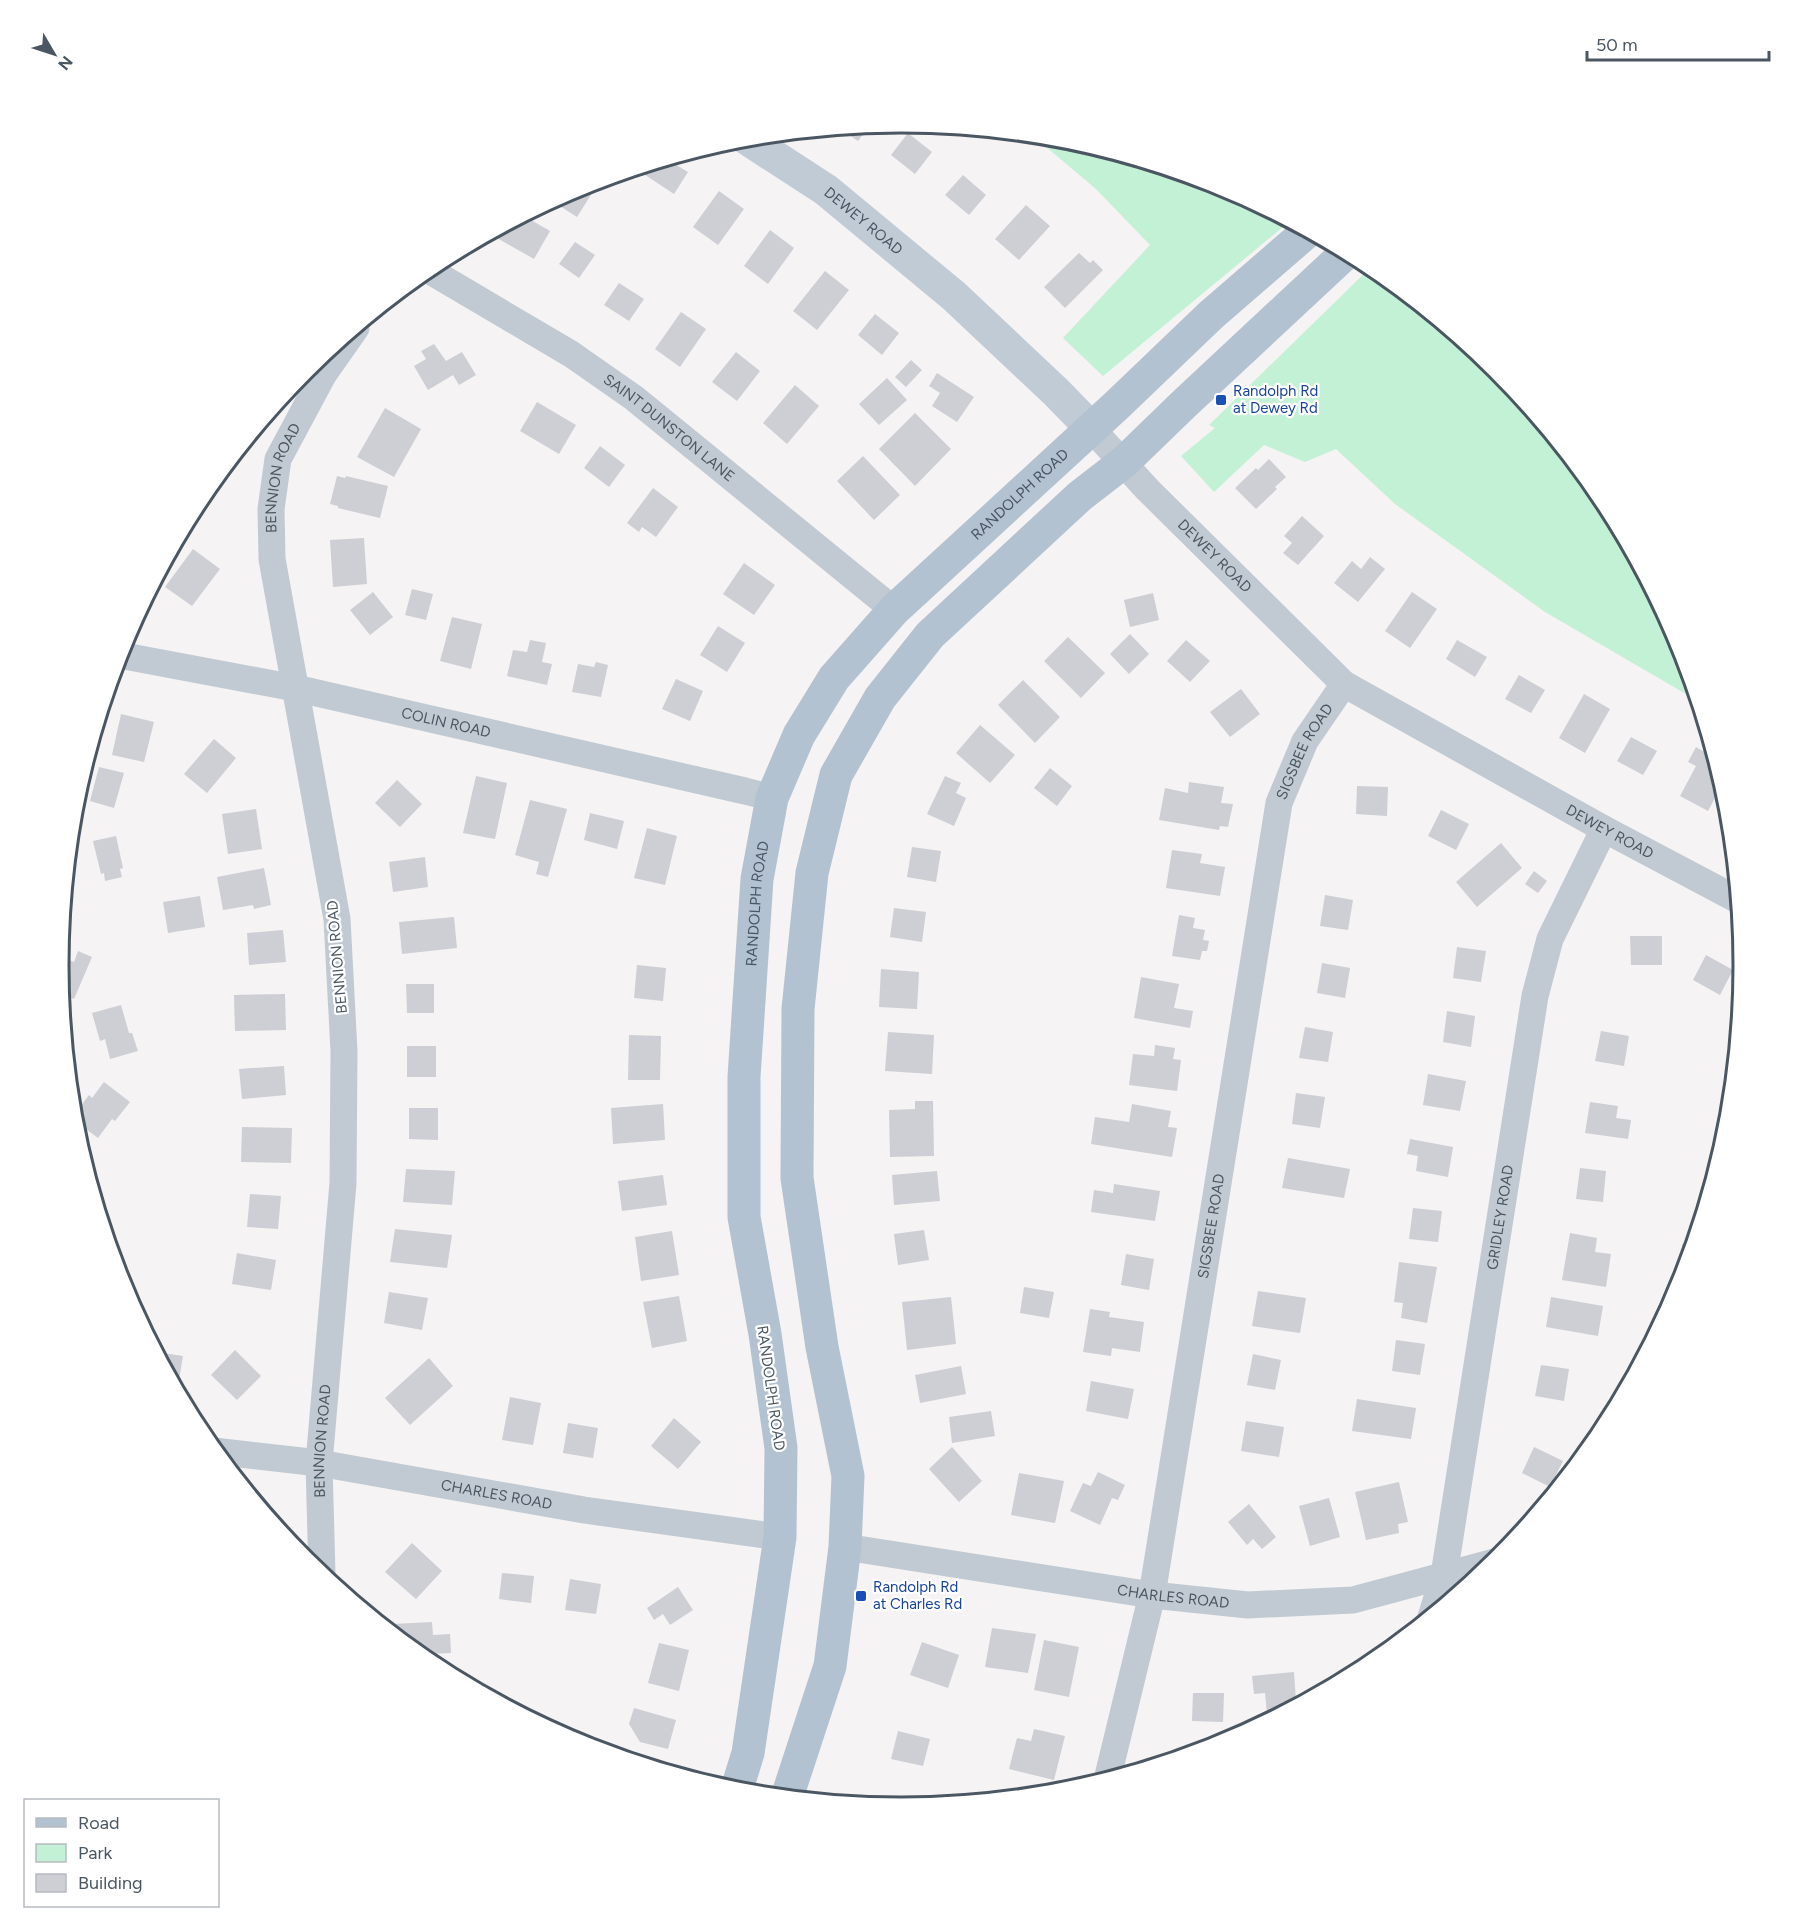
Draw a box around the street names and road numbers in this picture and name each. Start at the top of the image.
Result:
street label: DEWEY ROAD [820,183,906,259]
street label: SAINT DUNSTON LANE [600,370,738,485]
street label: BENNION ROAD [262,420,305,533]
street label: RANDOLPH ROAD [967,445,1072,544]
street label: DEWEY ROAD [1174,516,1255,596]
street label: SIGSBEE ROAD [1272,700,1337,802]
street label: COLIN ROAD [400,704,492,742]
street label: DEWEY ROAD [1563,801,1657,863]
street label: RANDOLPH ROAD [742,839,773,967]
street label: BENNION ROAD [323,900,351,1014]
street label: GRIDLEY ROAD [1483,1164,1517,1271]
street label: SIGSBEE ROAD [1194,1172,1228,1280]
street label: RANDOLPH ROAD [753,1324,789,1452]
street label: BENNION ROAD [310,1384,335,1498]
street label: CHARLES ROAD [439,1476,554,1513]
street label: CHARLES ROAD [1116,1581,1230,1612]

